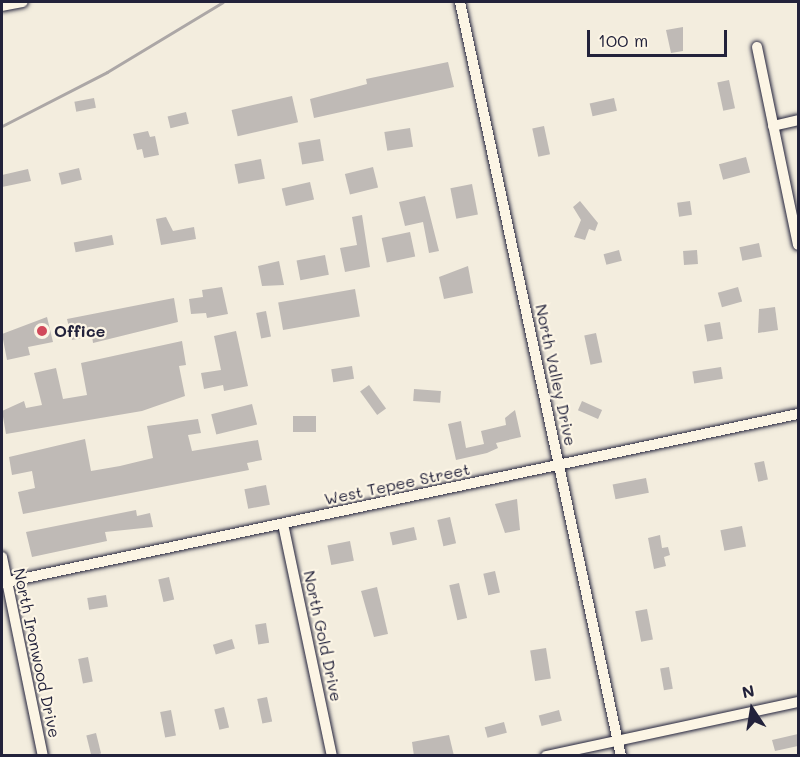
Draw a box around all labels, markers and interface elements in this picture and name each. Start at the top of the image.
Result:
scale bar [590,18,730,56]
text: 100 m [598,28,648,52]
street label: North Valley Drive [532,302,580,448]
place label: Office [54,321,105,341]
marker: Office [35,324,49,338]
street label: West Tepee Street [322,459,472,509]
street label: North Ironwood Drive [10,566,64,740]
street label: North Gold Drive [300,569,346,703]
north arrow [722,679,782,739]
text: N [740,679,756,702]

